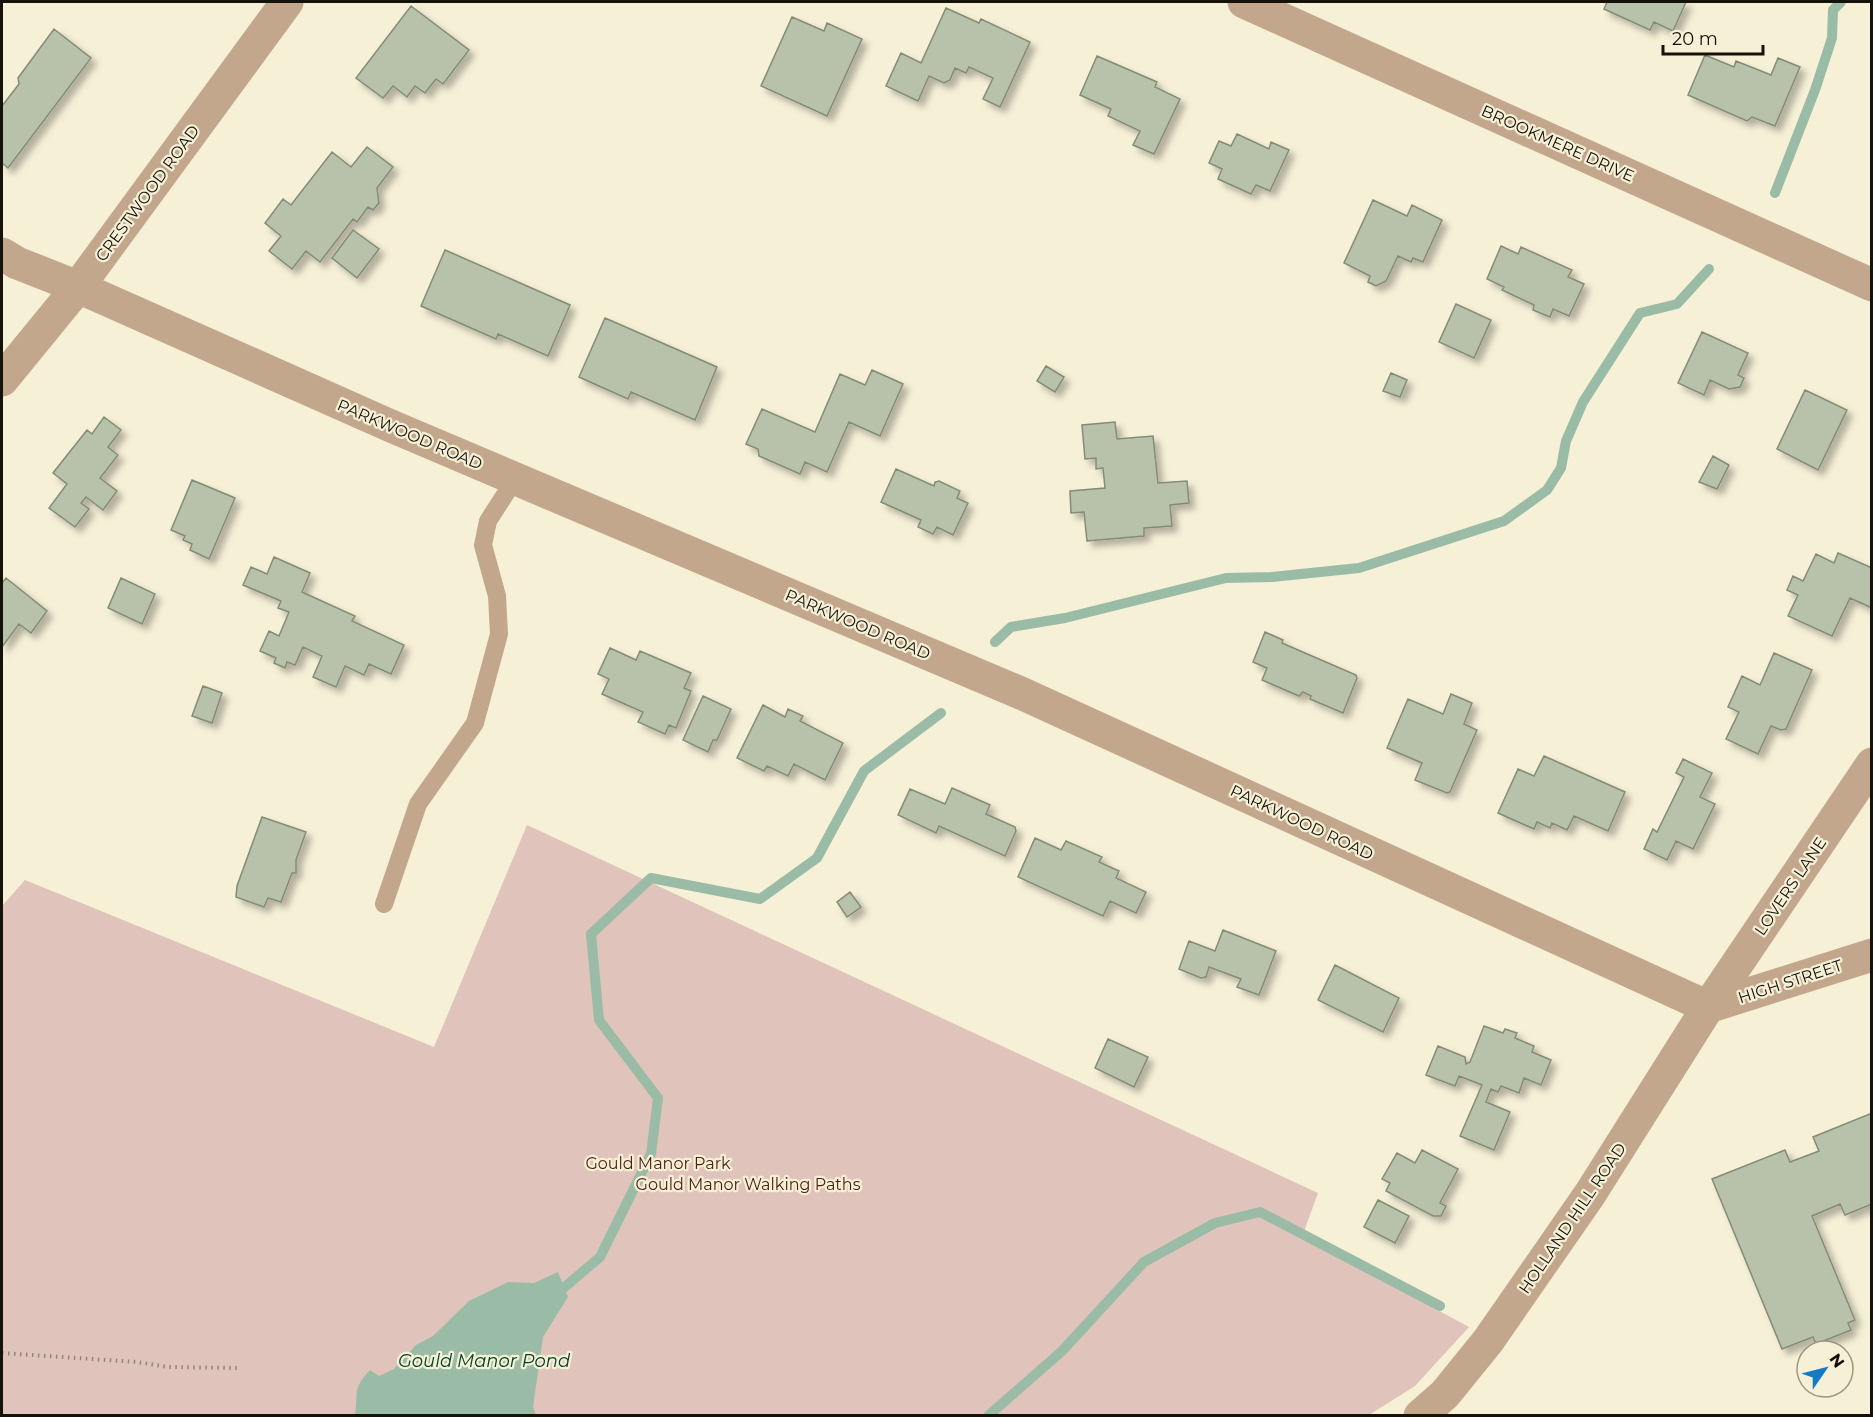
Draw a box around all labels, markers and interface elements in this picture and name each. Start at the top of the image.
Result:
scale bar [1663,18,1764,56]
text: 20 m [1672,28,1718,50]
street label: BROOKMERE DRIVE [1478,101,1637,186]
street label: CRESTWOOD ROAD [92,122,203,265]
street label: PARKWOOD ROAD [334,395,485,474]
street label: PARKWOOD ROAD [782,585,933,664]
street label: PARKWOOD ROAD [1227,781,1376,864]
street label: LOVERS LANE [1751,834,1830,939]
street label: HIGH STREET [1736,955,1845,1007]
street label: HOLLAND HILL ROAD [1515,1139,1630,1297]
park label: Gould Manor Park [585,1154,731,1173]
park label: Gould Manor Walking Paths [636,1175,861,1194]
north arrow [1795,1339,1855,1399]
water label: Gould Manor Pond [398,1350,571,1372]
text: N [1825,1350,1848,1371]

